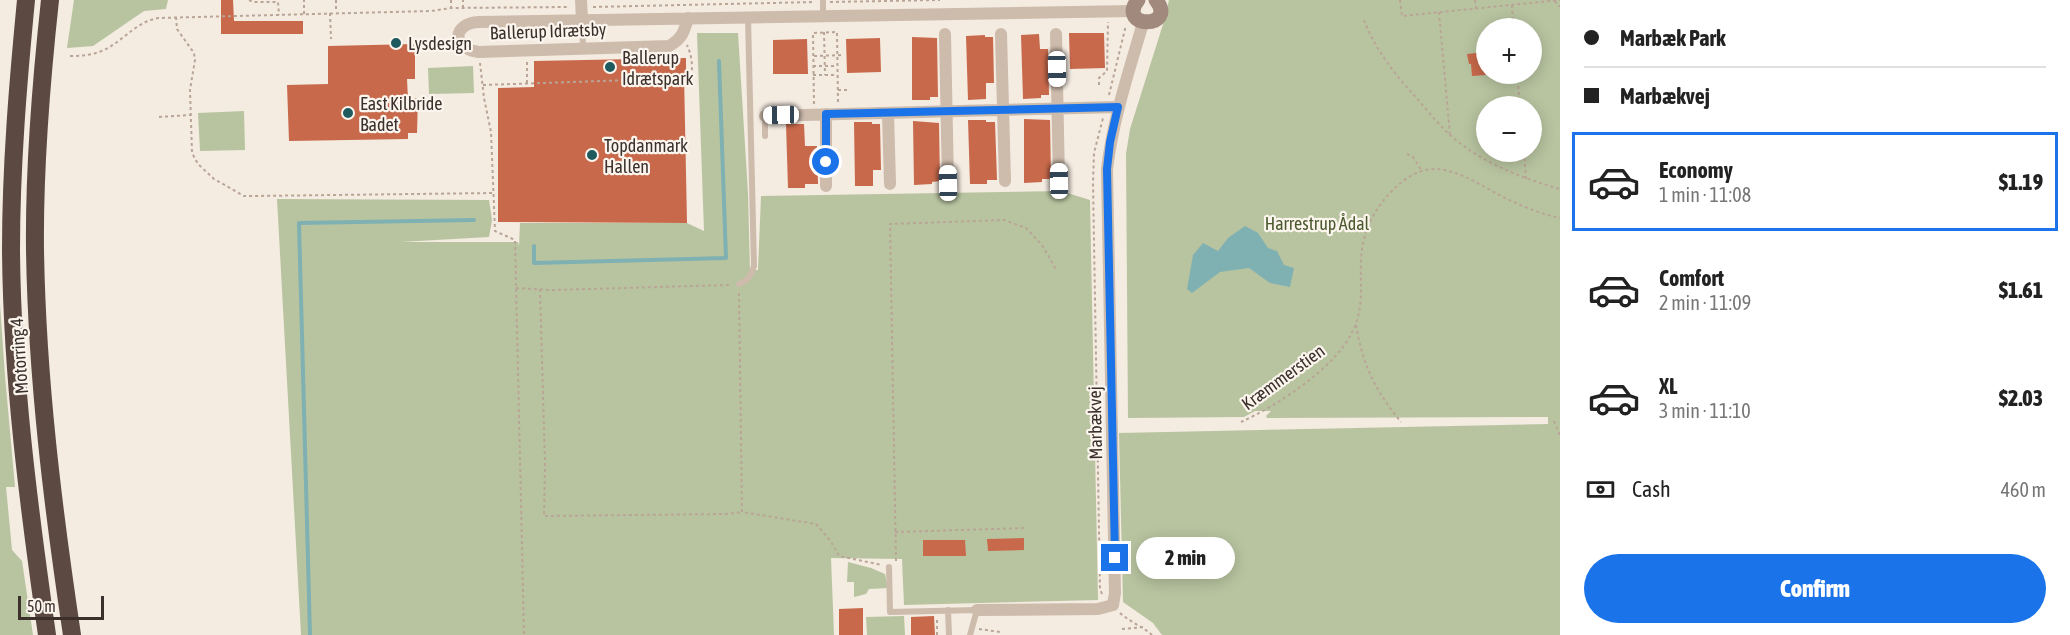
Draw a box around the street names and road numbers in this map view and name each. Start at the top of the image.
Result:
street label: Ballerup Idrætsby [489,18,607,44]
street label: Motorring 4 [6,317,32,395]
street label: Kræmmerstien [1237,340,1329,414]
street label: Marbækvej [1084,386,1106,460]

